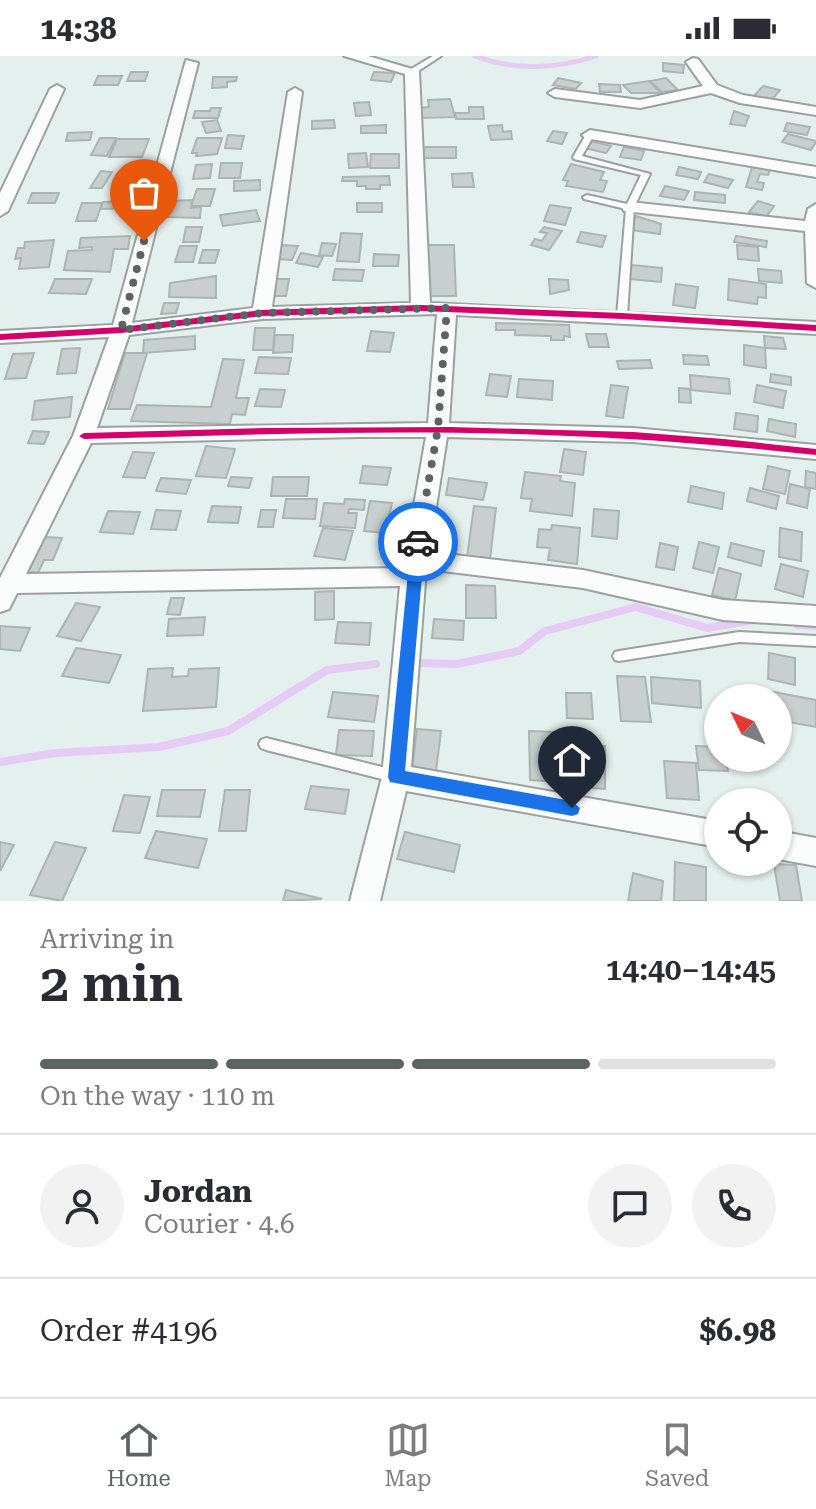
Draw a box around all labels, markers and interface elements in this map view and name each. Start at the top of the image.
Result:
text: 14:38 [40,11,117,46]
pin [110,159,178,241]
icon: bag [122,171,166,215]
courier [378,502,458,582]
icon: car [396,520,440,564]
north arrow [704,684,792,772]
map controls [704,684,792,876]
pin [538,726,606,808]
icon: home [550,738,594,782]
button: locate [704,788,792,876]
text: Arriving in [40,924,174,954]
text: 14:40–14:45 [606,952,776,987]
text: 2 min [40,953,183,1014]
text: On the way · 110 m [40,1081,275,1111]
button: person [40,1164,124,1248]
button: chat [588,1164,672,1248]
button: phone [692,1164,776,1248]
text: Jordan [144,1174,252,1209]
text: Courier · 4.6 [144,1209,294,1239]
text: Order #4196 [40,1313,218,1348]
text: $6.98 [699,1313,776,1348]
tab: Home [107,1418,171,1491]
tab: Map [384,1418,432,1491]
tab: Saved [645,1418,709,1491]

